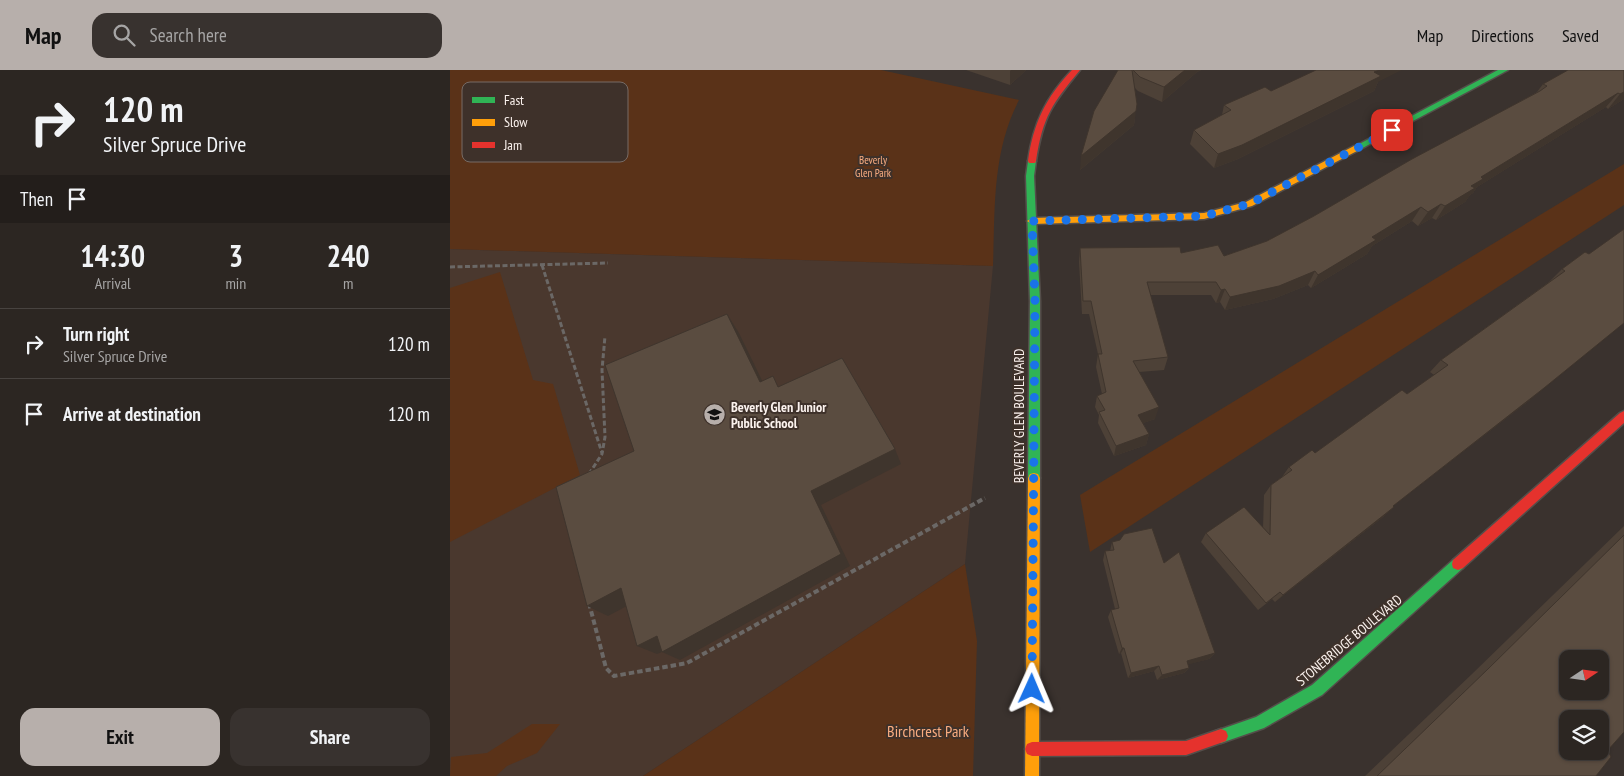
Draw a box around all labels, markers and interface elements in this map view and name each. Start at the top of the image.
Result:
search box [92,13,442,58]
text: Map [25,20,62,51]
icon: search [110,21,138,49]
text: Search here [150,23,227,47]
text: Map [1417,24,1443,47]
text: Directions [1471,24,1534,47]
text: Saved [1562,24,1599,47]
legend [462,82,628,162]
text: 120 m [103,86,184,132]
icon: right [20,90,85,155]
text: Fast [504,91,524,109]
pin [1371,109,1413,151]
text: Slow [504,113,528,131]
icon: arrive [1378,116,1406,144]
text: Silver Spruce Drive [103,130,246,158]
text: Jam [503,136,522,154]
park label: Beverly Glen Park [855,153,892,180]
icon: arrive [63,185,91,213]
text: Then [20,187,53,211]
text: 14:30 [80,236,145,275]
text: 3 [229,236,243,275]
text: 240 [327,236,370,275]
text: Arrival [95,273,131,293]
text: min [225,273,246,293]
text: m [343,273,353,293]
text: Turn right [63,322,129,346]
icon: right [20,330,48,358]
text: 120 m [388,332,430,356]
text: Silver Spruce Drive [63,346,167,366]
street label: BEVERLY GLEN BOULEVARD [1010,349,1028,483]
place label: Beverly Glen Junior Public School [731,398,827,432]
icon: arrive [20,400,48,428]
text: Arrive at destination [63,402,201,426]
text: 120 m [388,402,430,426]
school or university icon: Beverly Glen Junior Public School [703,403,727,427]
street label: STONEBRIDGE BOULEVARD [1292,590,1406,690]
north arrow [1559,650,1609,700]
map controls [1559,650,1609,760]
position arrow [1005,662,1057,714]
button: Exit [20,708,220,766]
button: Share [230,708,430,766]
button: layers [1559,710,1609,760]
park label: Birchcrest Park [887,721,970,741]

